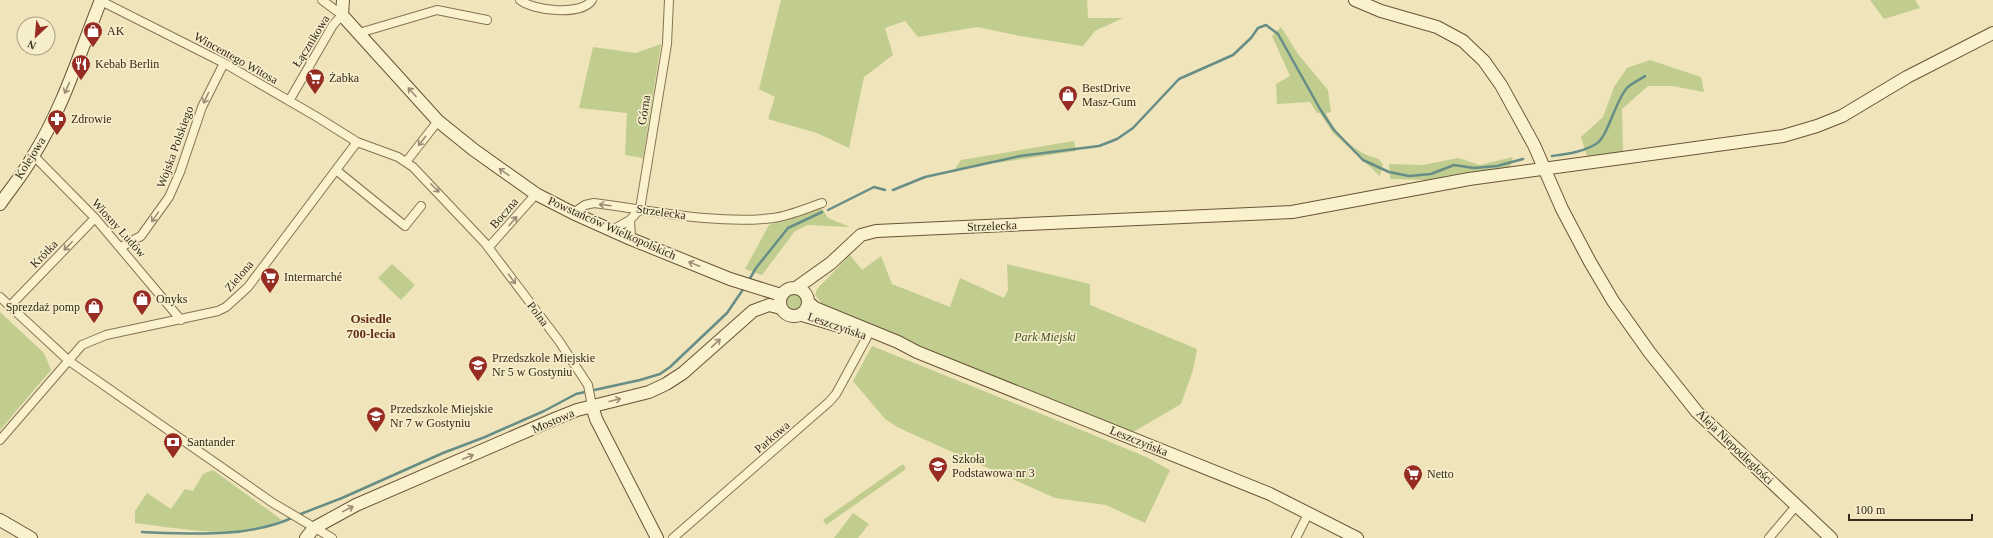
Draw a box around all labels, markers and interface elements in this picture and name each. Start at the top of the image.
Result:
street label: Łącznikowa [290,12,333,70]
north arrow [16,16,56,56]
shop icon: AK [82,20,104,48]
place label: AK [107,24,125,38]
street label: Wincentego Witosa [192,29,281,87]
text: N [25,38,38,52]
restaurant icon: Kebab Berlin [70,53,92,81]
place label: Kebab Berlin [95,57,159,71]
supermarket icon: Żabka [304,67,326,95]
place label: Żabka [329,71,360,85]
place label: BestDrive Masz-Gum [1082,81,1137,109]
one-way arrow [62,82,70,94]
shop icon: BestDrive Masz-Gum [1057,84,1079,112]
one-way arrow [407,87,416,97]
one-way arrow [202,92,209,104]
street label: Górna [635,93,653,126]
street label: Wojska Polskiego [154,104,196,190]
pharmacy icon: Zdrowie [46,108,68,136]
place label: Zdrowie [71,112,112,126]
street label: Kolejowa [12,134,49,181]
one-way arrow [417,136,426,147]
one-way arrow [499,167,510,176]
one-way arrow [430,183,440,193]
street label: Powstańców Wielkopolskich [546,193,678,263]
street label: Boczna [487,194,522,231]
street label: Wiosny Ludów [89,196,149,260]
one-way arrow [599,201,612,208]
street label: Strzelecka [635,202,687,223]
one-way arrow [151,211,159,222]
one-way arrow [508,216,517,226]
street label: Strzelecka [967,218,1018,234]
street label: Krótka [27,237,61,271]
one-way arrow [63,241,73,251]
street label: Zielona [222,257,257,294]
one-way arrow [688,260,700,268]
supermarket icon: Intermarché [259,266,281,294]
place label: Intermarché [284,270,342,284]
one-way arrow [508,273,516,284]
shop icon: Onyks [131,288,153,316]
place label: Onyks [156,292,188,306]
shop icon: Sprezdaż pomp [83,296,105,324]
street label: Polna [524,299,552,330]
place label: Sprezdaż pomp [6,300,80,314]
street label: Leszczyńska [806,309,869,343]
district label: Osiedle 700-lecia [346,311,396,341]
park label: Park Miejski [1013,330,1076,344]
one-way arrow [710,339,721,348]
place label: Przedszkole Miejskie Nr 5 w Gostyniu [492,351,595,379]
school or university icon: Przedszkole Miejskie Nr 5 w Gostyniu [467,354,489,382]
one-way arrow [608,396,621,403]
place label: Przedszkole Miejskie Nr 7 w Gostyniu [390,402,493,430]
school or university icon: Przedszkole Miejskie Nr 7 w Gostyniu [365,405,387,433]
street label: Mostowa [530,406,577,436]
street label: Aleja Niepodległości [1694,407,1777,488]
street label: Parkowa [752,418,793,456]
street label: Leszczyńska [1108,423,1171,459]
bank icon: Santander [162,431,184,459]
place label: Santander [187,435,235,449]
place label: Szkoła Podstawowa nr 3 [952,452,1035,480]
one-way arrow [461,453,473,461]
school or university icon: Szkoła Podstawowa nr 3 [927,455,949,483]
supermarket icon: Netto [1402,463,1424,491]
place label: Netto [1427,467,1454,481]
scale bar [1849,496,1972,522]
text: 100 m [1855,503,1886,517]
one-way arrow [342,505,354,512]

